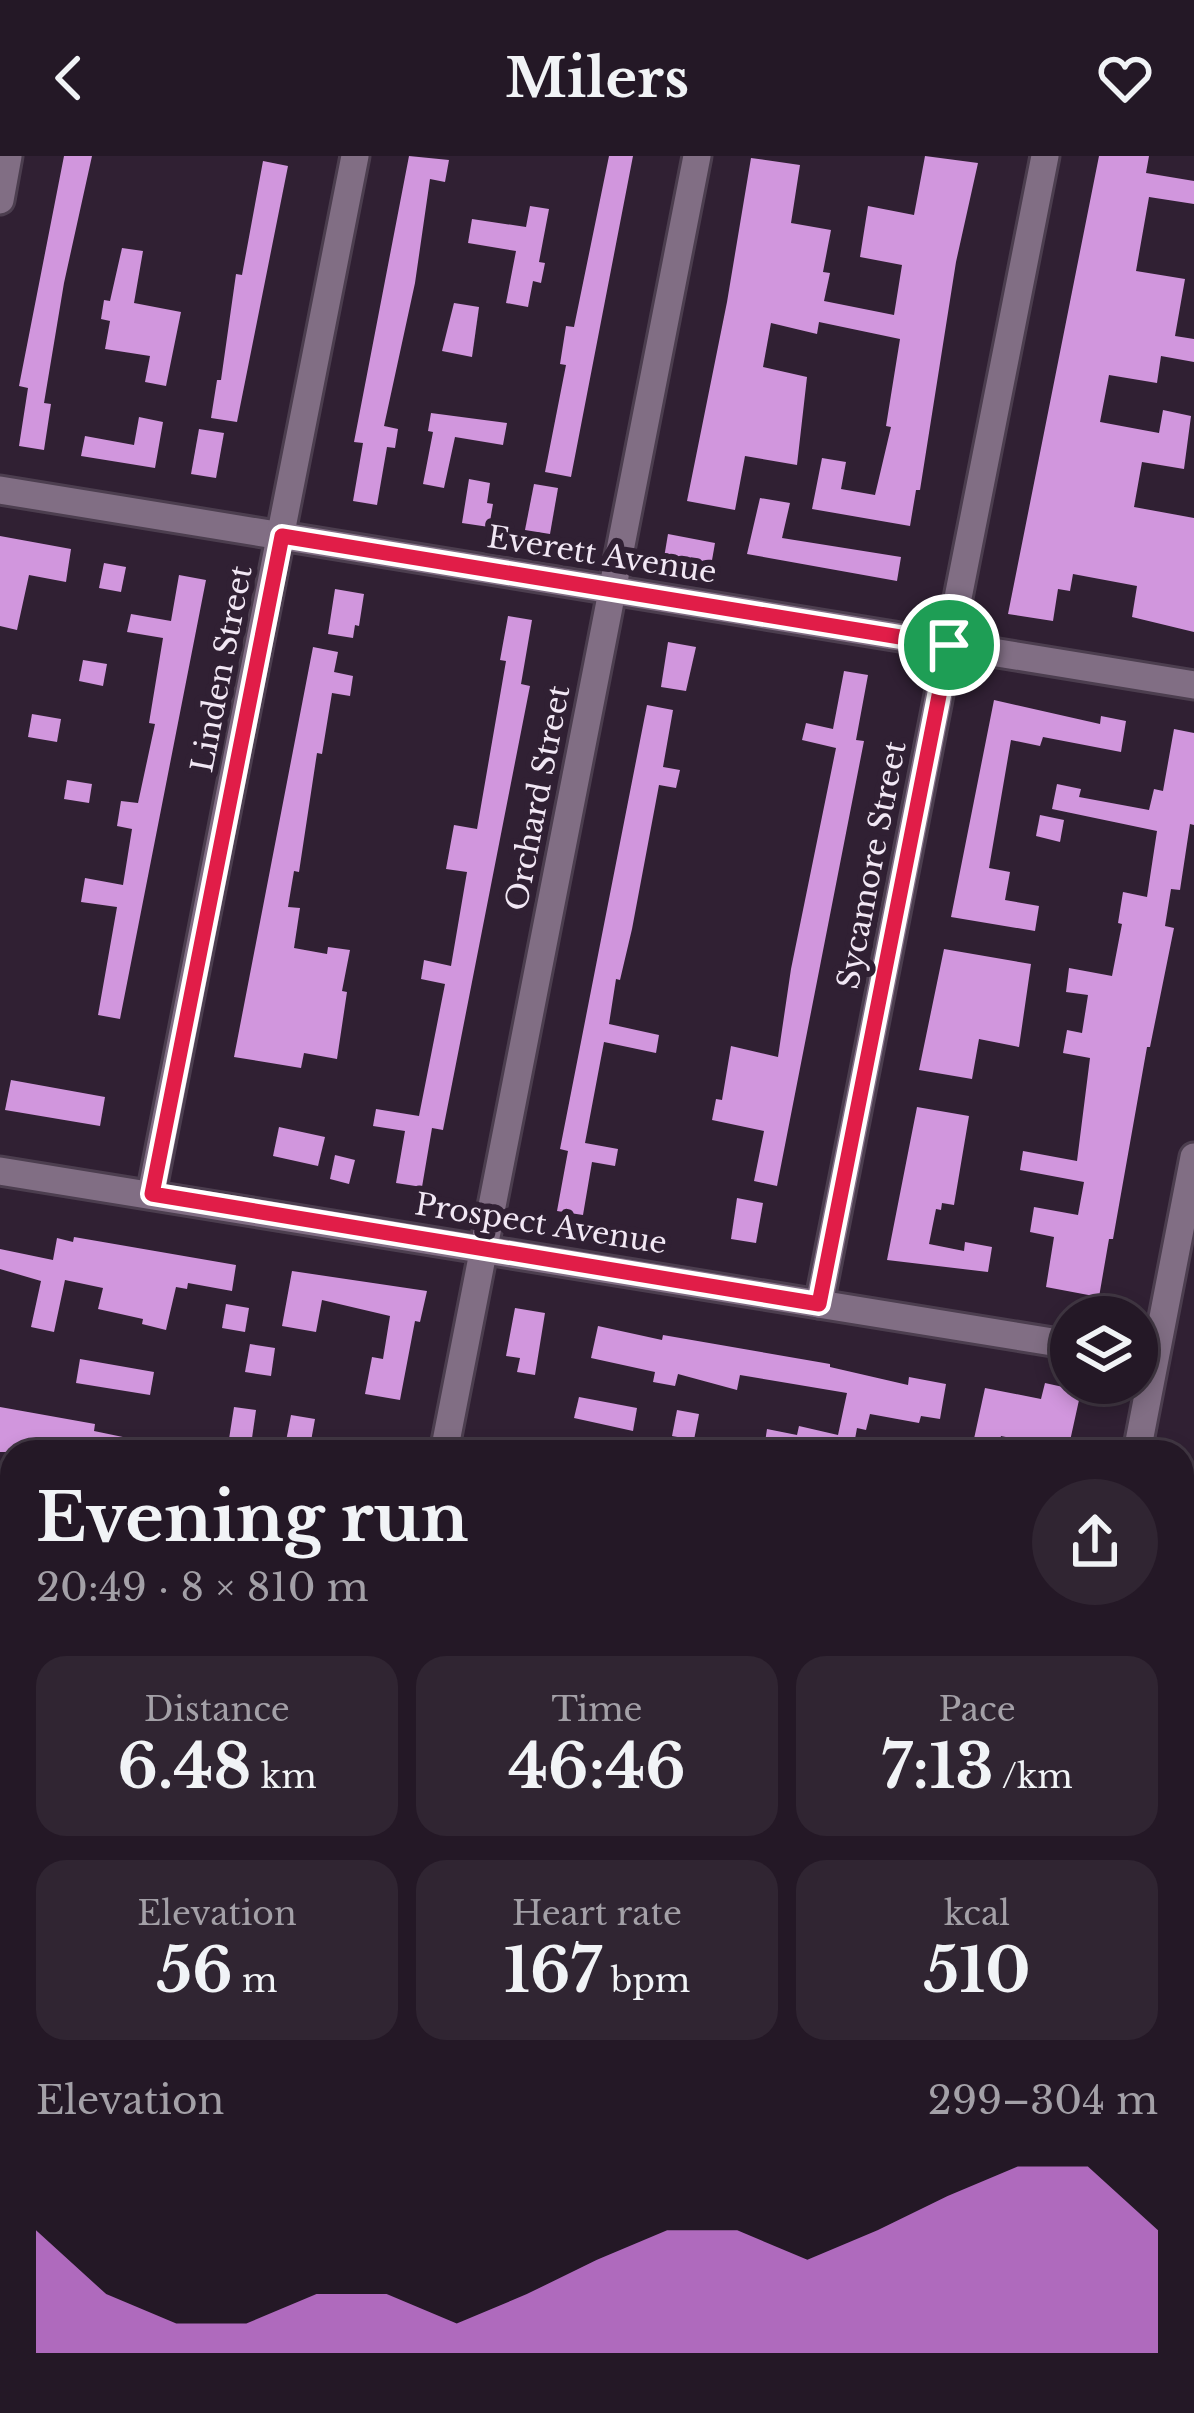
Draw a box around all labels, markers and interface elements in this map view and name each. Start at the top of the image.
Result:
icon: back [36,45,102,111]
text: Milers [505,45,689,112]
icon: heart [1092,45,1158,111]
street label: Everett Avenue [485,518,719,591]
street label: Linden Street [183,562,260,775]
pin [898,594,1000,696]
icon: arrive [916,612,982,678]
street label: Orchard Street [498,681,578,914]
street label: Sycamore Street [829,737,914,992]
street label: Prospect Avenue [413,1185,670,1262]
map controls [1050,1296,1158,1404]
button: layers [1050,1296,1158,1404]
text: Evening run [36,1477,469,1559]
button: share [1032,1479,1158,1605]
text: 20:49 · 8 × 810 m [36,1563,369,1612]
text: Distance [144,1689,290,1730]
text: Time [551,1689,643,1730]
text: Pace [938,1689,1016,1730]
text: 6.48 [117,1730,251,1804]
text: 46:46 [508,1730,686,1804]
text: 7:13 [881,1730,994,1804]
text: km [251,1756,317,1797]
text: /km [994,1756,1073,1797]
text: Elevation [137,1893,297,1934]
text: Heart rate [512,1893,682,1934]
text: kcal [944,1893,1010,1934]
text: 56 [156,1934,233,2008]
text: 167 [504,1934,601,2008]
text: 510 [923,1934,1031,2008]
text: m [233,1960,278,2001]
text: bpm [601,1960,690,2001]
text: Elevation [36,2076,224,2125]
text: 299–304 m [928,2076,1158,2125]

